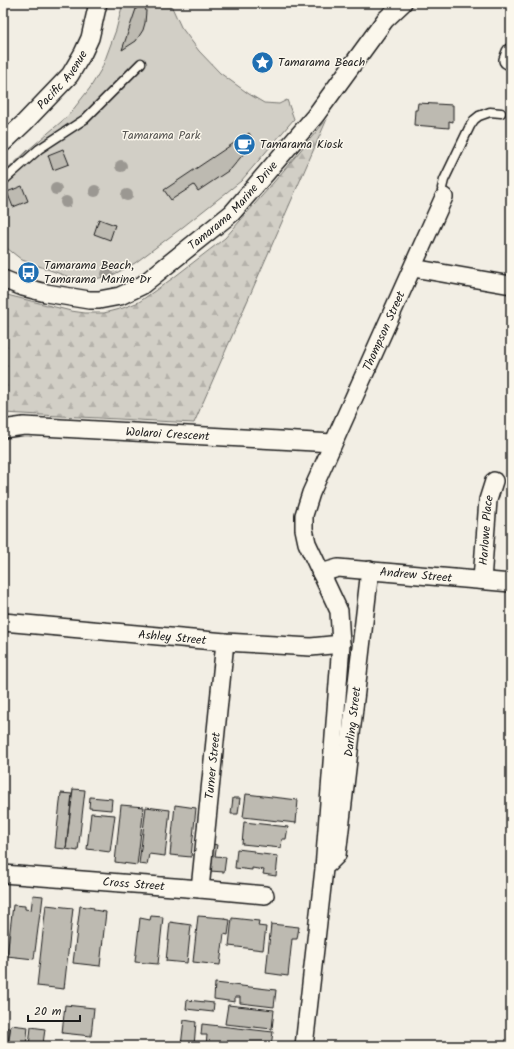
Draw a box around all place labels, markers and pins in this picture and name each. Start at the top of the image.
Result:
place icon: Tamarama Beach [250,49,276,75]
place label: Tamarama Beach [278,53,365,72]
cafe icon: Tamarama Kiosk [231,131,257,157]
place label: Tamarama Kiosk [260,135,343,154]
place label: Tamarama Beach, Tamarama Marine Dr [44,256,152,289]
bus stop icon: Tamarama Beach, Tamarama Marine Dr [15,259,41,285]

